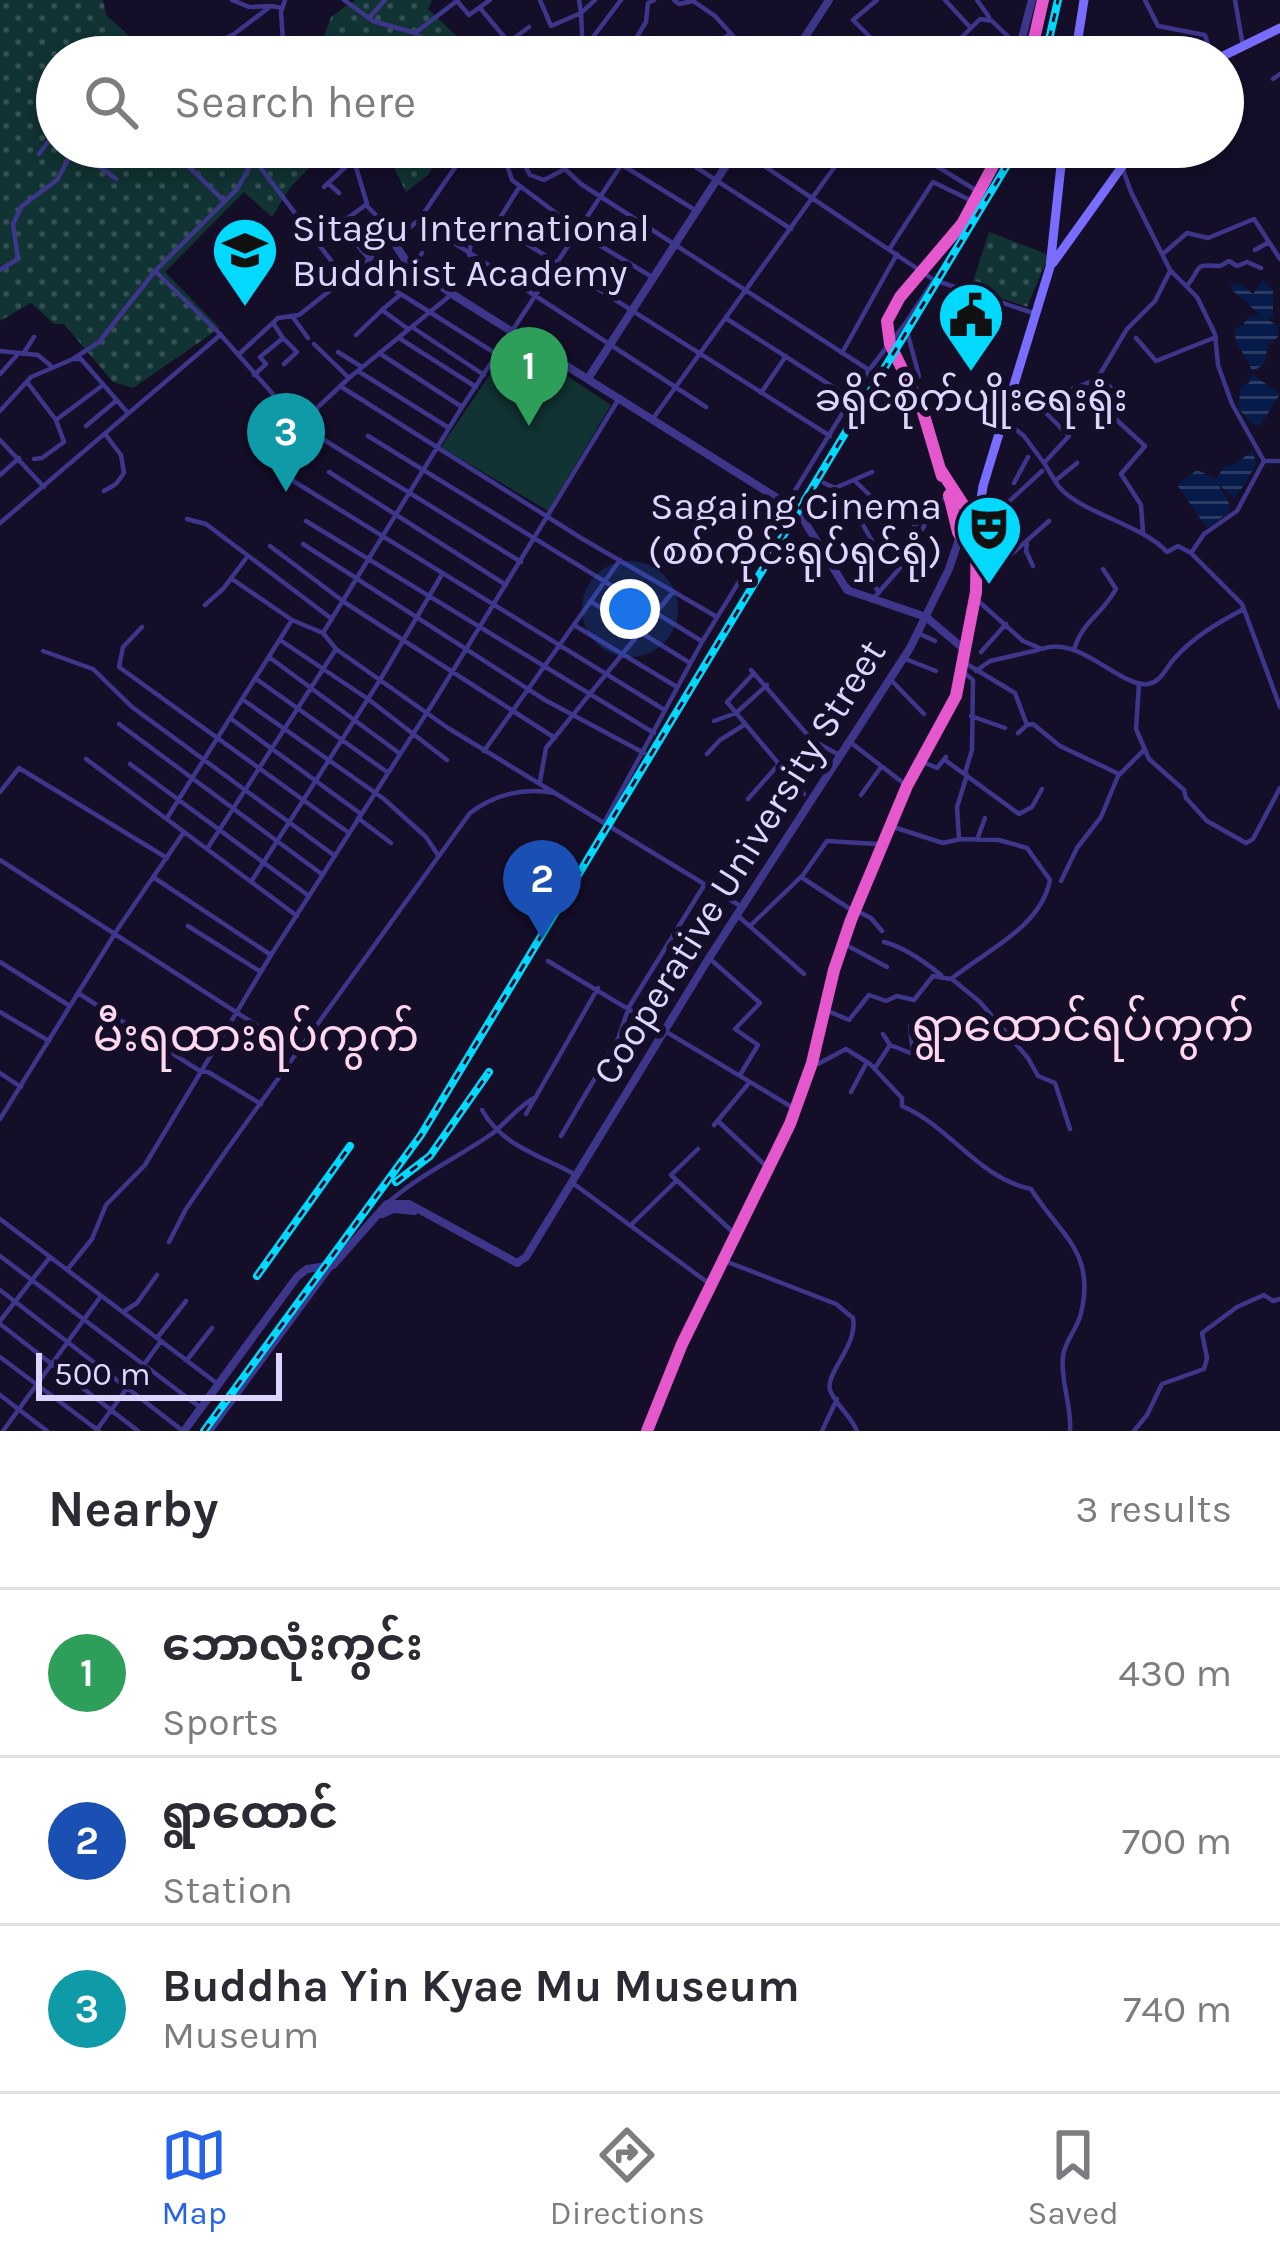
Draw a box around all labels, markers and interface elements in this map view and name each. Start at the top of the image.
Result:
search box [36,36,1244,168]
icon: search [78,69,144,135]
text: Search here [174,76,416,128]
place label: Sitagu International Buddhist Academy [292,205,650,296]
school or university icon: Sitagu International Buddhist Academy [210,215,280,309]
public building icon: ခရိုင်စိုက်ပျိုးရေးရုံး [936,280,1006,374]
pin: 1 [490,327,568,426]
place label: ခရိုင်စိုက်ပျိုးရေးရုံး [815,372,1127,429]
pin: 3 [247,393,325,492]
place label: Sagaing Cinema (စစ်ကိုင်းရုပ်ရှင်ရုံ) [648,483,942,582]
theatre icon: Sagaing Cinema (စစ်ကိုင်းရုပ်ရှင်ရုံ) [954,493,1024,587]
your location [600,579,660,639]
street label: Cooperative University Street [583,631,895,1093]
pin: 2 [503,840,581,939]
district label: ရွာထောင်ရပ်ကွက် [912,994,1254,1062]
district label: မီးရထားရပ်ကွက် [93,1004,419,1072]
scale bar [36,1347,282,1400]
text: 500 m [54,1355,151,1393]
text: Nearby [48,1479,218,1539]
text: 3 results [1075,1486,1232,1532]
text: ဘောလုံးကွင်း [162,1619,423,1671]
text: 1 [80,1650,94,1696]
text: 430 m [1118,1650,1232,1696]
text: Sports [162,1699,279,1745]
text: ရွာထောင် [162,1787,338,1839]
text: 2 [75,1818,99,1864]
text: 700 m [1122,1818,1232,1864]
text: Station [162,1867,293,1913]
text: Buddha Yin Kyae Mu Museum [162,1960,800,2012]
text: 3 [75,1986,99,2032]
text: 740 m [1123,1986,1232,2032]
text: Museum [162,2012,319,2058]
tab: Map [161,2122,227,2232]
tab: Directions [550,2122,705,2232]
tab: Saved [1028,2122,1119,2232]

